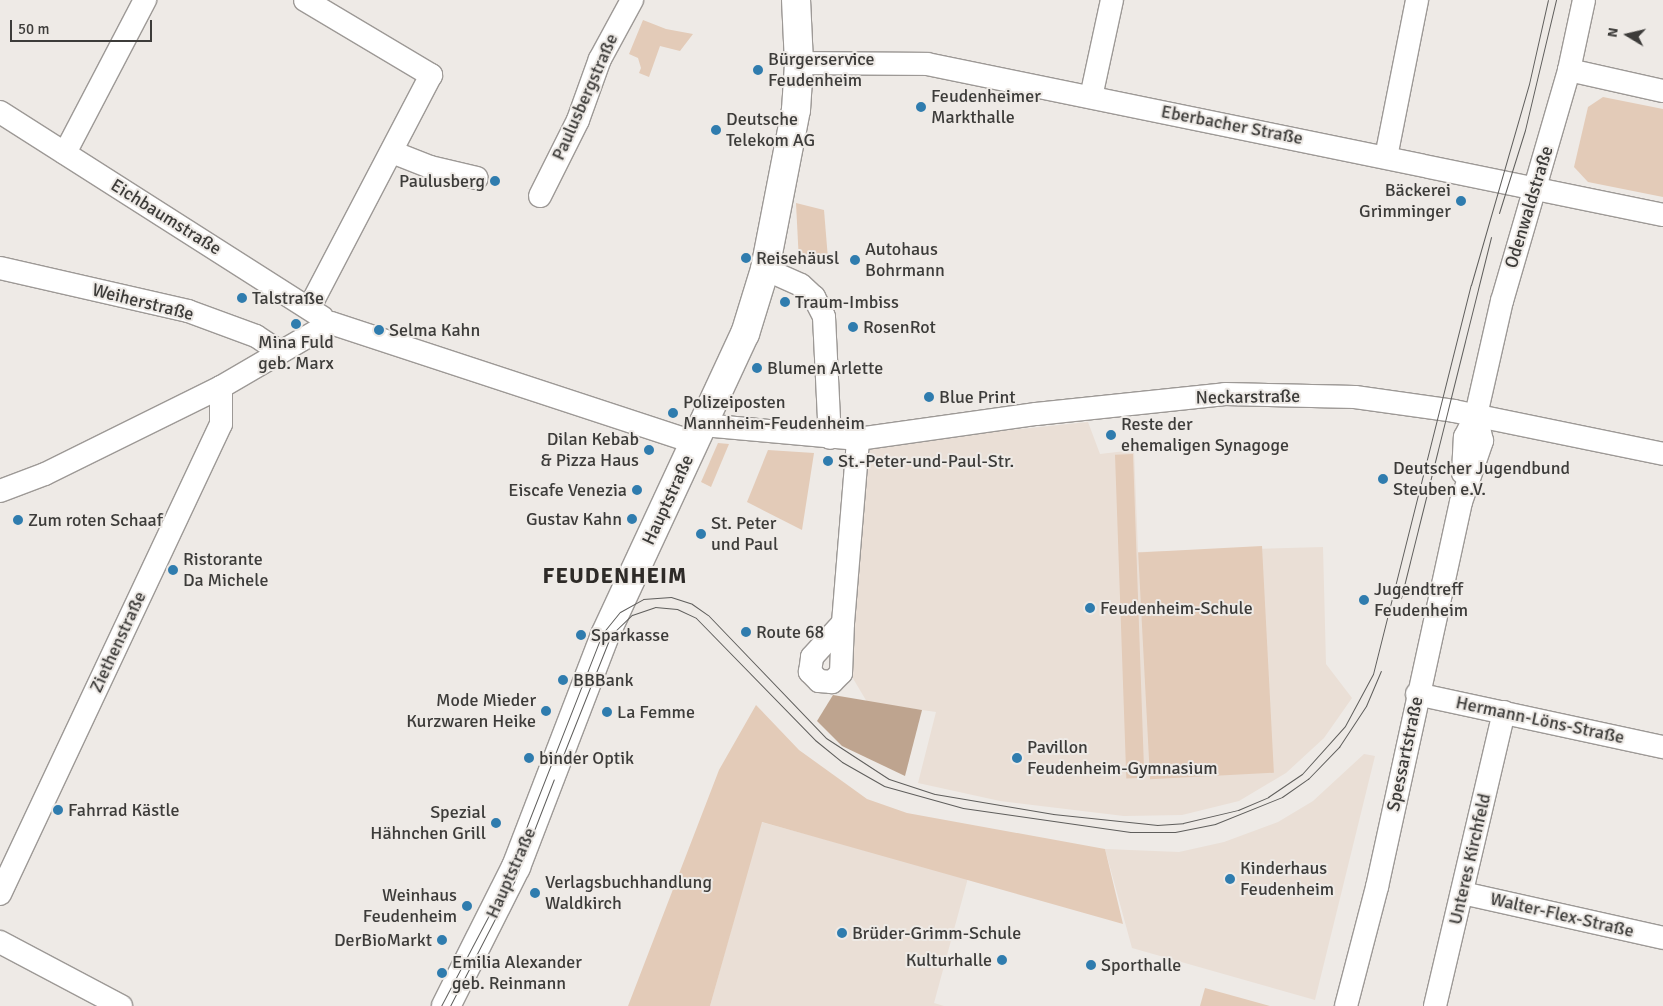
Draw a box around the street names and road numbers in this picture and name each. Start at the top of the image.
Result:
street label: Paulusbergstraße [547,30,623,164]
street label: Eberbacher Straße [1159,101,1305,149]
street label: Odenwaldstraße [1500,143,1558,271]
street label: Eichbaumstraße [107,174,225,260]
street label: Weiherstraße [90,279,196,325]
street label: Neckarstraße [1196,385,1300,409]
street label: Hauptstraße [638,451,698,549]
street label: Ziethenstraße [85,588,151,696]
street label: Hermann-Löns-Straße [1454,692,1626,748]
street label: Spessartstraße [1382,695,1428,813]
street label: Unteres Kirchfeld [1444,791,1496,927]
street label: Hauptstraße [481,824,541,922]
street label: Walter-Flex-Straße [1488,888,1636,942]

